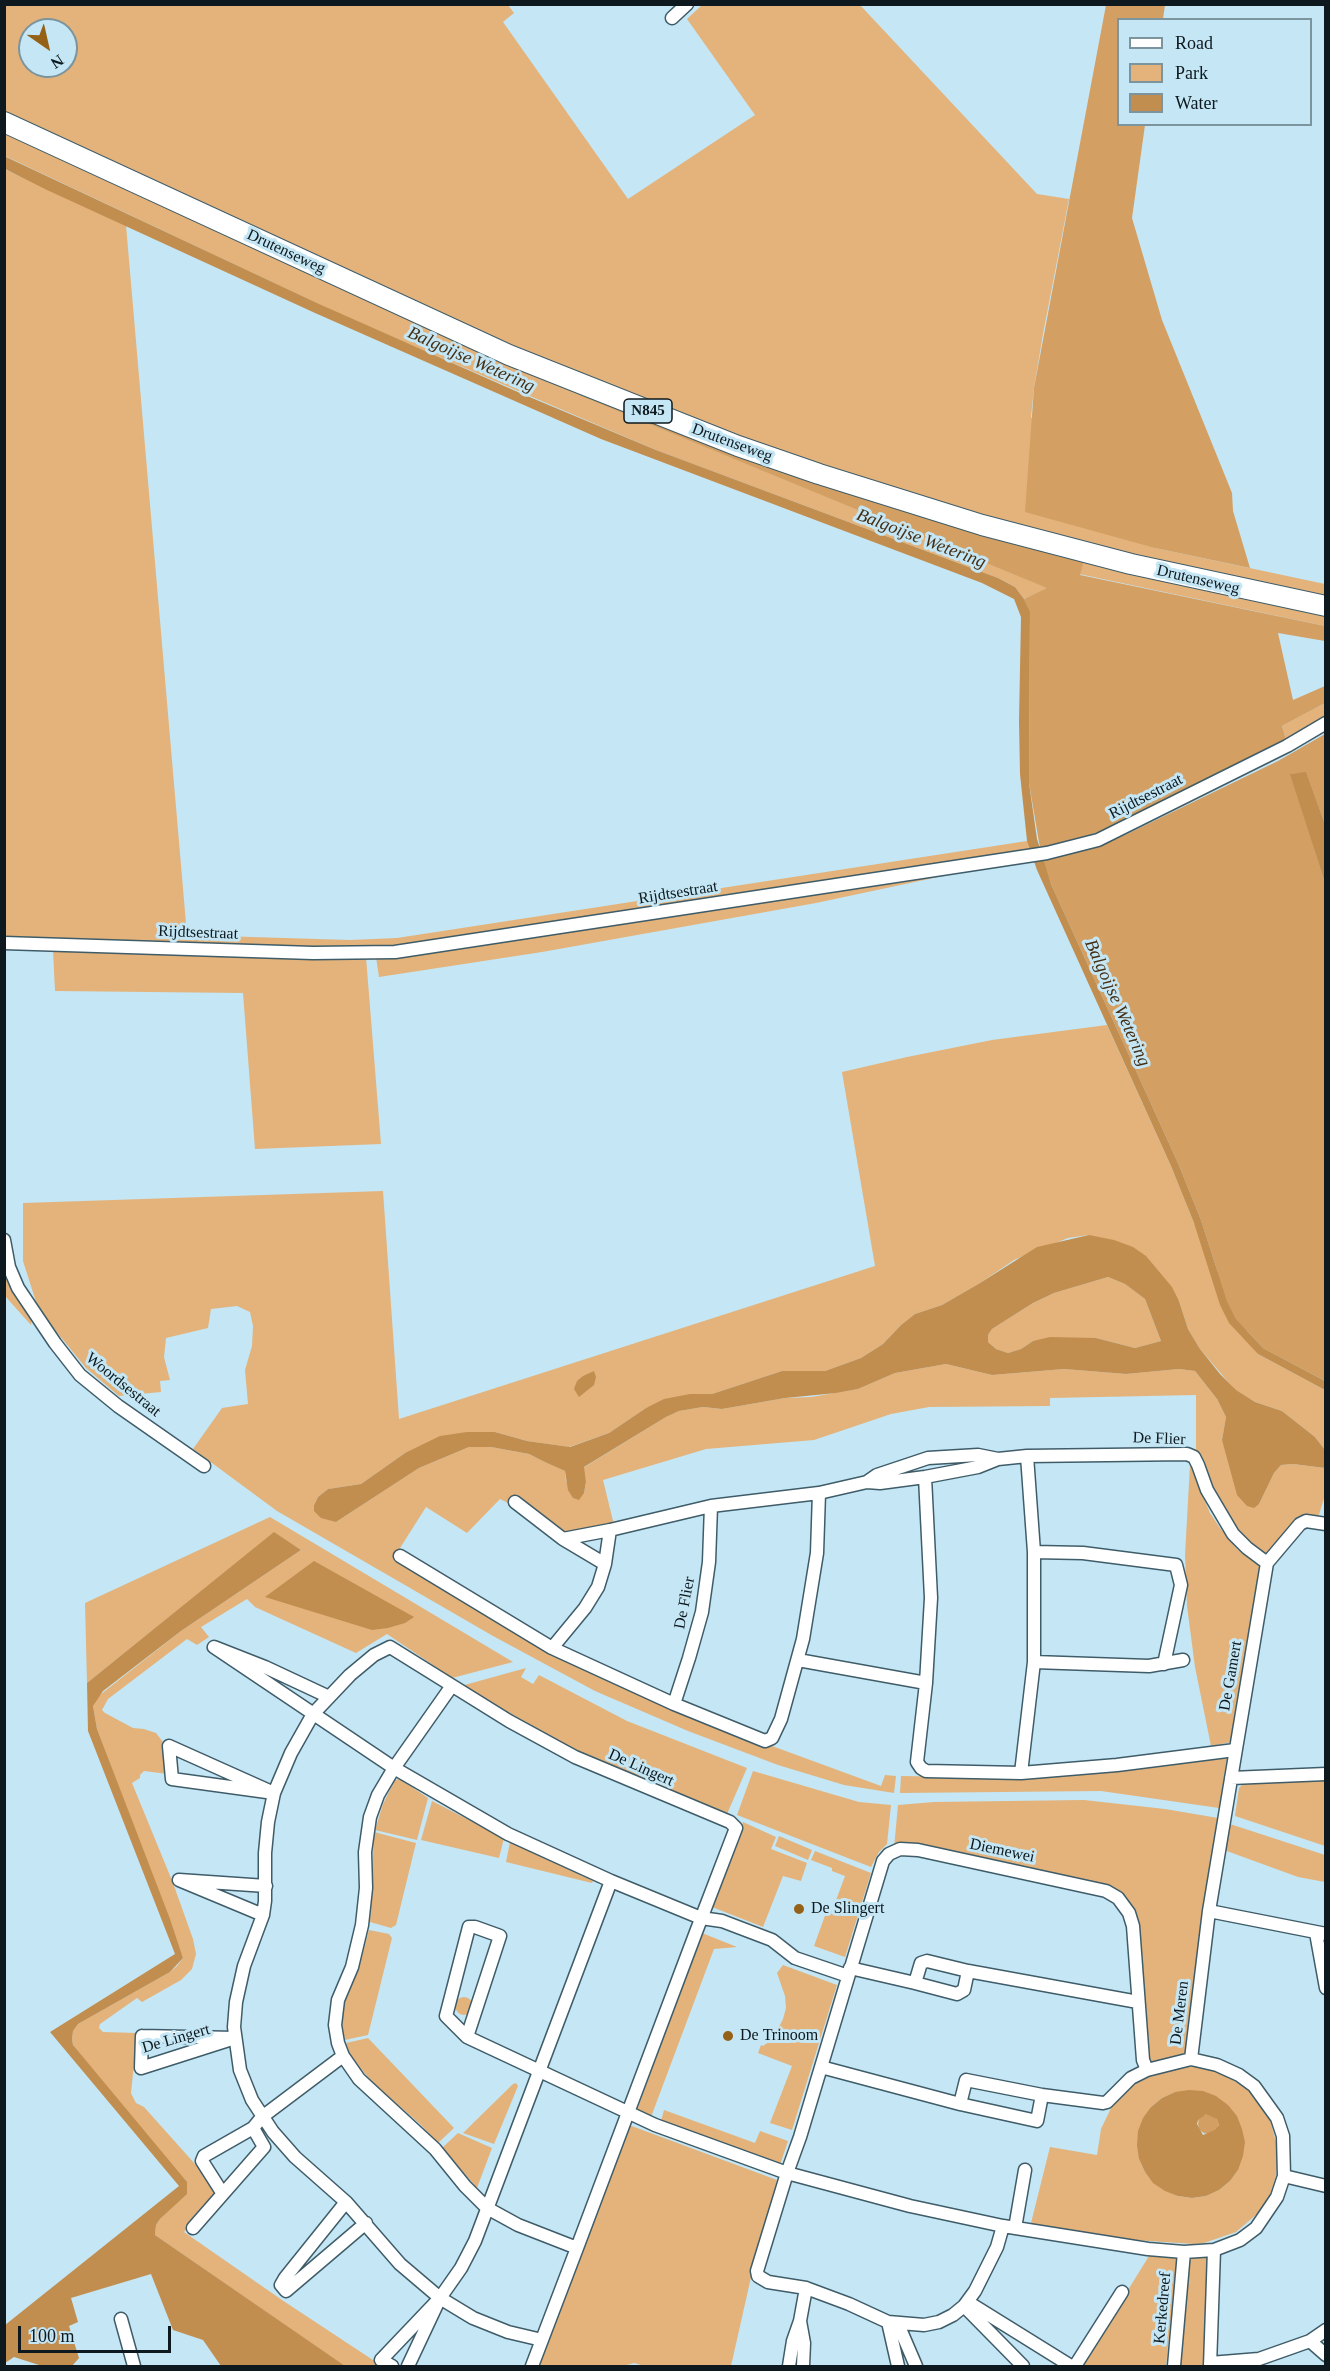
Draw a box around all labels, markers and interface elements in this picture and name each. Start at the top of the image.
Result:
north arrow [18,18,78,78]
legend [1117,18,1312,126]
text: Road [1175,33,1213,53]
text: N [48,51,67,72]
text: Park [1175,63,1208,83]
text: Water [1175,93,1218,113]
street label: Drutenseweg [244,225,328,279]
water label: Balgoijse Wetering [404,322,538,398]
road number: N845 [624,399,672,423]
street label: Drutenseweg [689,420,775,466]
water label: Balgoijse Wetering [853,504,989,574]
street label: Drutenseweg [1155,561,1241,599]
street label: Rijdtsestraat [1106,770,1186,824]
street label: Rijdtsestraat [637,877,719,909]
street label: Rijdtsestraat [158,922,238,944]
water label: Balgoijse Wetering [1079,936,1155,1070]
street label: Woordsestraat [82,1349,164,1421]
street label: De Flier [1132,1428,1186,1450]
street label: De Flier [671,1575,699,1631]
street label: De Gamert [1215,1640,1247,1712]
street label: De Lingert [605,1745,677,1791]
street label: Diemewei [968,1835,1036,1867]
place label: De Slingert [811,1899,884,1919]
marker: De Slingert [792,1902,806,1916]
street label: De Meren [1167,1980,1193,2046]
street label: De Lingert [140,2020,212,2058]
place label: De Trinoom [740,2026,818,2046]
marker: De Trinoom [721,2029,735,2043]
street label: Kerkedreef [1150,2271,1176,2345]
scale bar [21,2314,174,2352]
text: 100 m [29,2326,75,2346]

